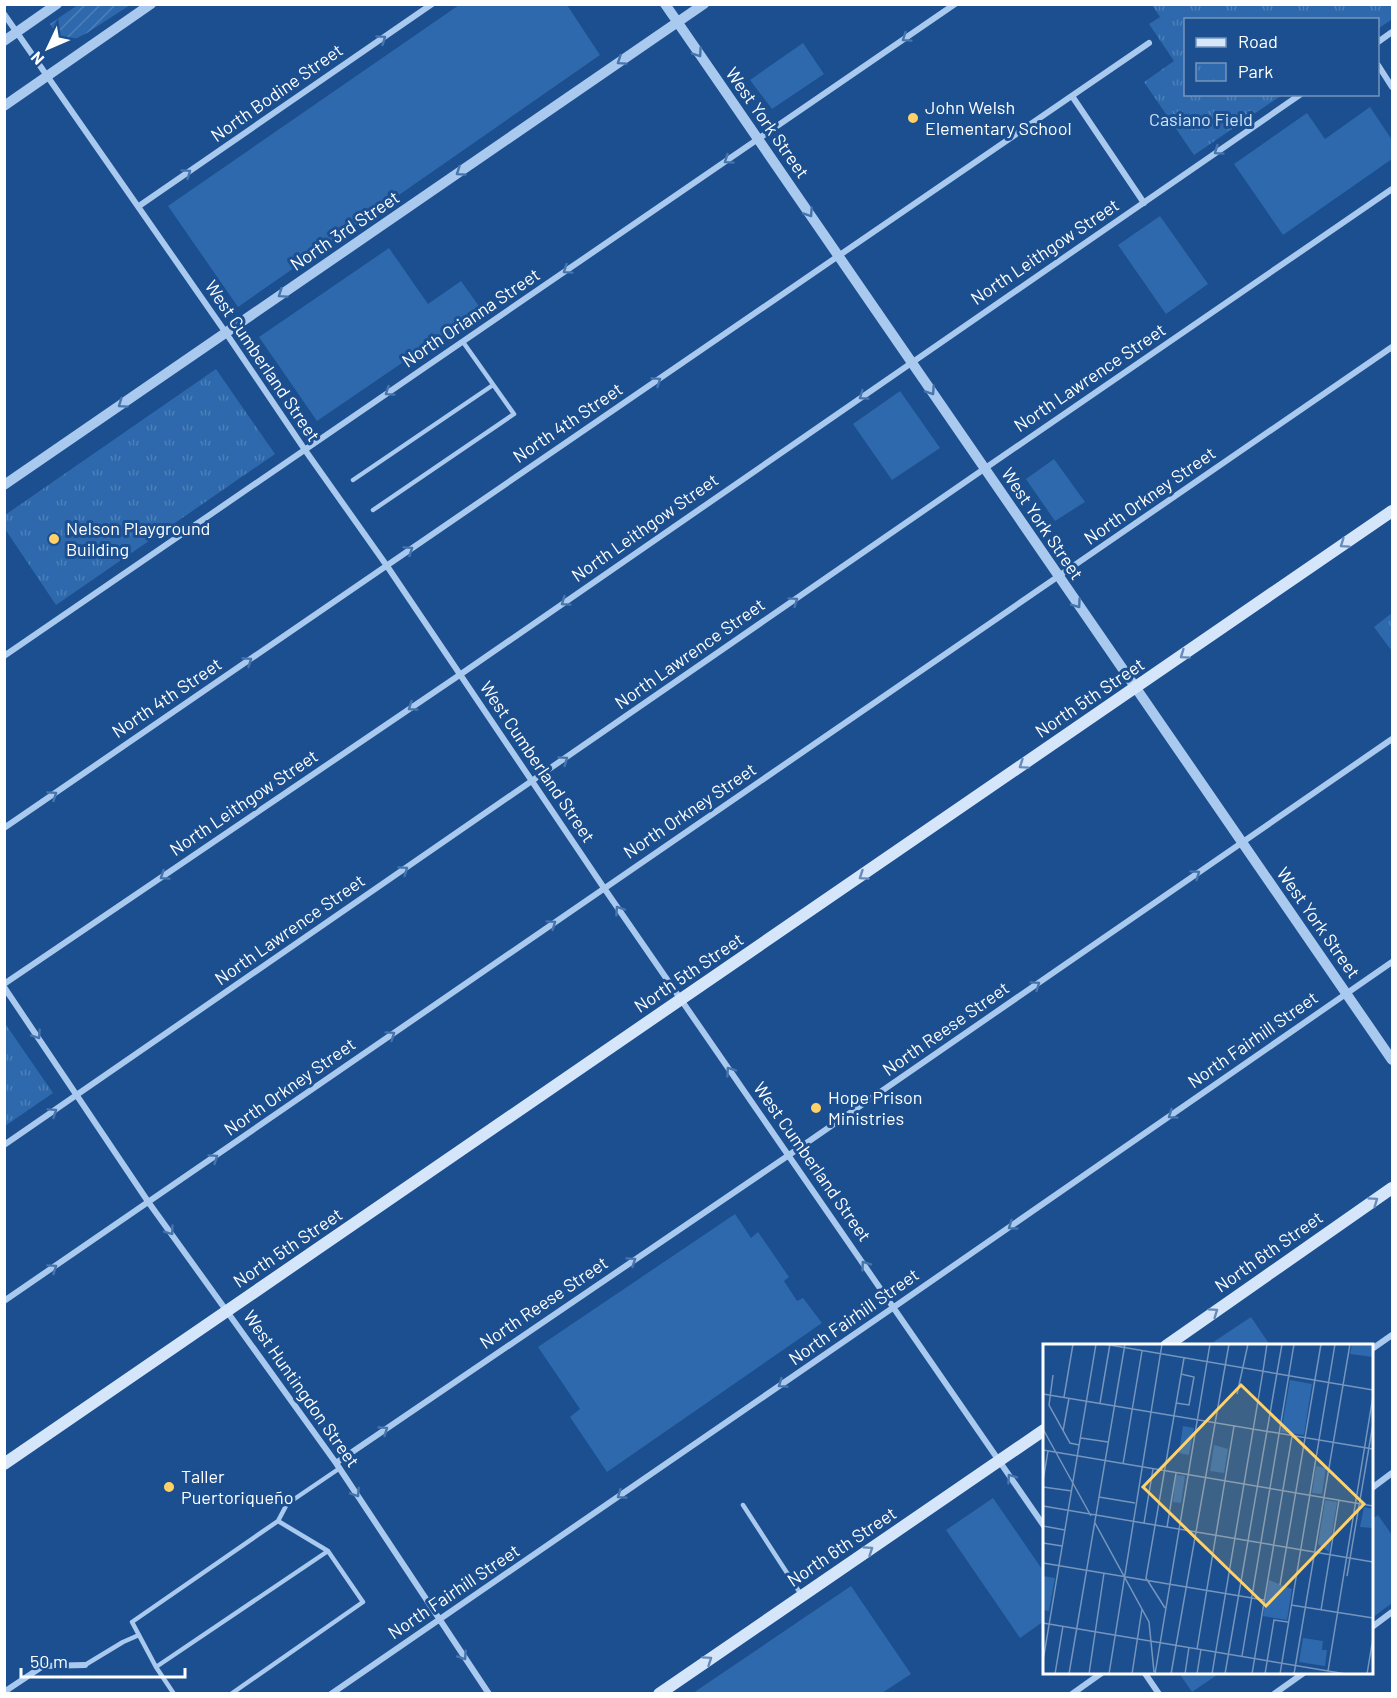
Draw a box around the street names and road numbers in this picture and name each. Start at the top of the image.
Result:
street label: North Bodine Street [206,38,347,146]
street label: West York Street [721,63,814,182]
street label: North 3rd Street [286,186,403,275]
street label: North Leithgow Street [966,193,1123,309]
street label: North Orianna Street [397,263,544,371]
street label: West Cumberland Street [201,276,325,445]
street label: North Lawrence Street [1009,318,1169,436]
street label: North 4th Street [508,377,626,467]
street label: North Orkney Street [1079,442,1219,549]
street label: West York Street [997,463,1088,584]
street label: North Leithgow Street [567,468,722,586]
street label: North Lawrence Street [610,593,769,713]
street label: North 4th Street [107,652,225,742]
street label: North 5th Street [1031,653,1148,742]
street label: West Cumberland Street [476,677,600,846]
street label: North Leithgow Street [165,744,322,860]
street label: North Orkney Street [619,758,760,863]
street label: West York Street [1272,863,1365,982]
street label: North Lawrence Street [210,869,369,989]
street label: North 5th Street [630,928,747,1017]
street label: North Reese Street [878,976,1013,1080]
street label: North Fairhill Street [1183,986,1322,1092]
street label: North Orkney Street [219,1033,359,1140]
street label: West Cumberland Street [749,1077,876,1246]
street label: North 5th Street [229,1203,346,1292]
street label: North 6th Street [1210,1206,1327,1297]
street label: North Reese Street [475,1251,612,1353]
street label: North Fairhill Street [784,1263,923,1369]
street label: West Huntingdon Street [239,1306,364,1471]
street label: North 6th Street [783,1502,900,1591]
street label: North Fairhill Street [383,1539,523,1643]

